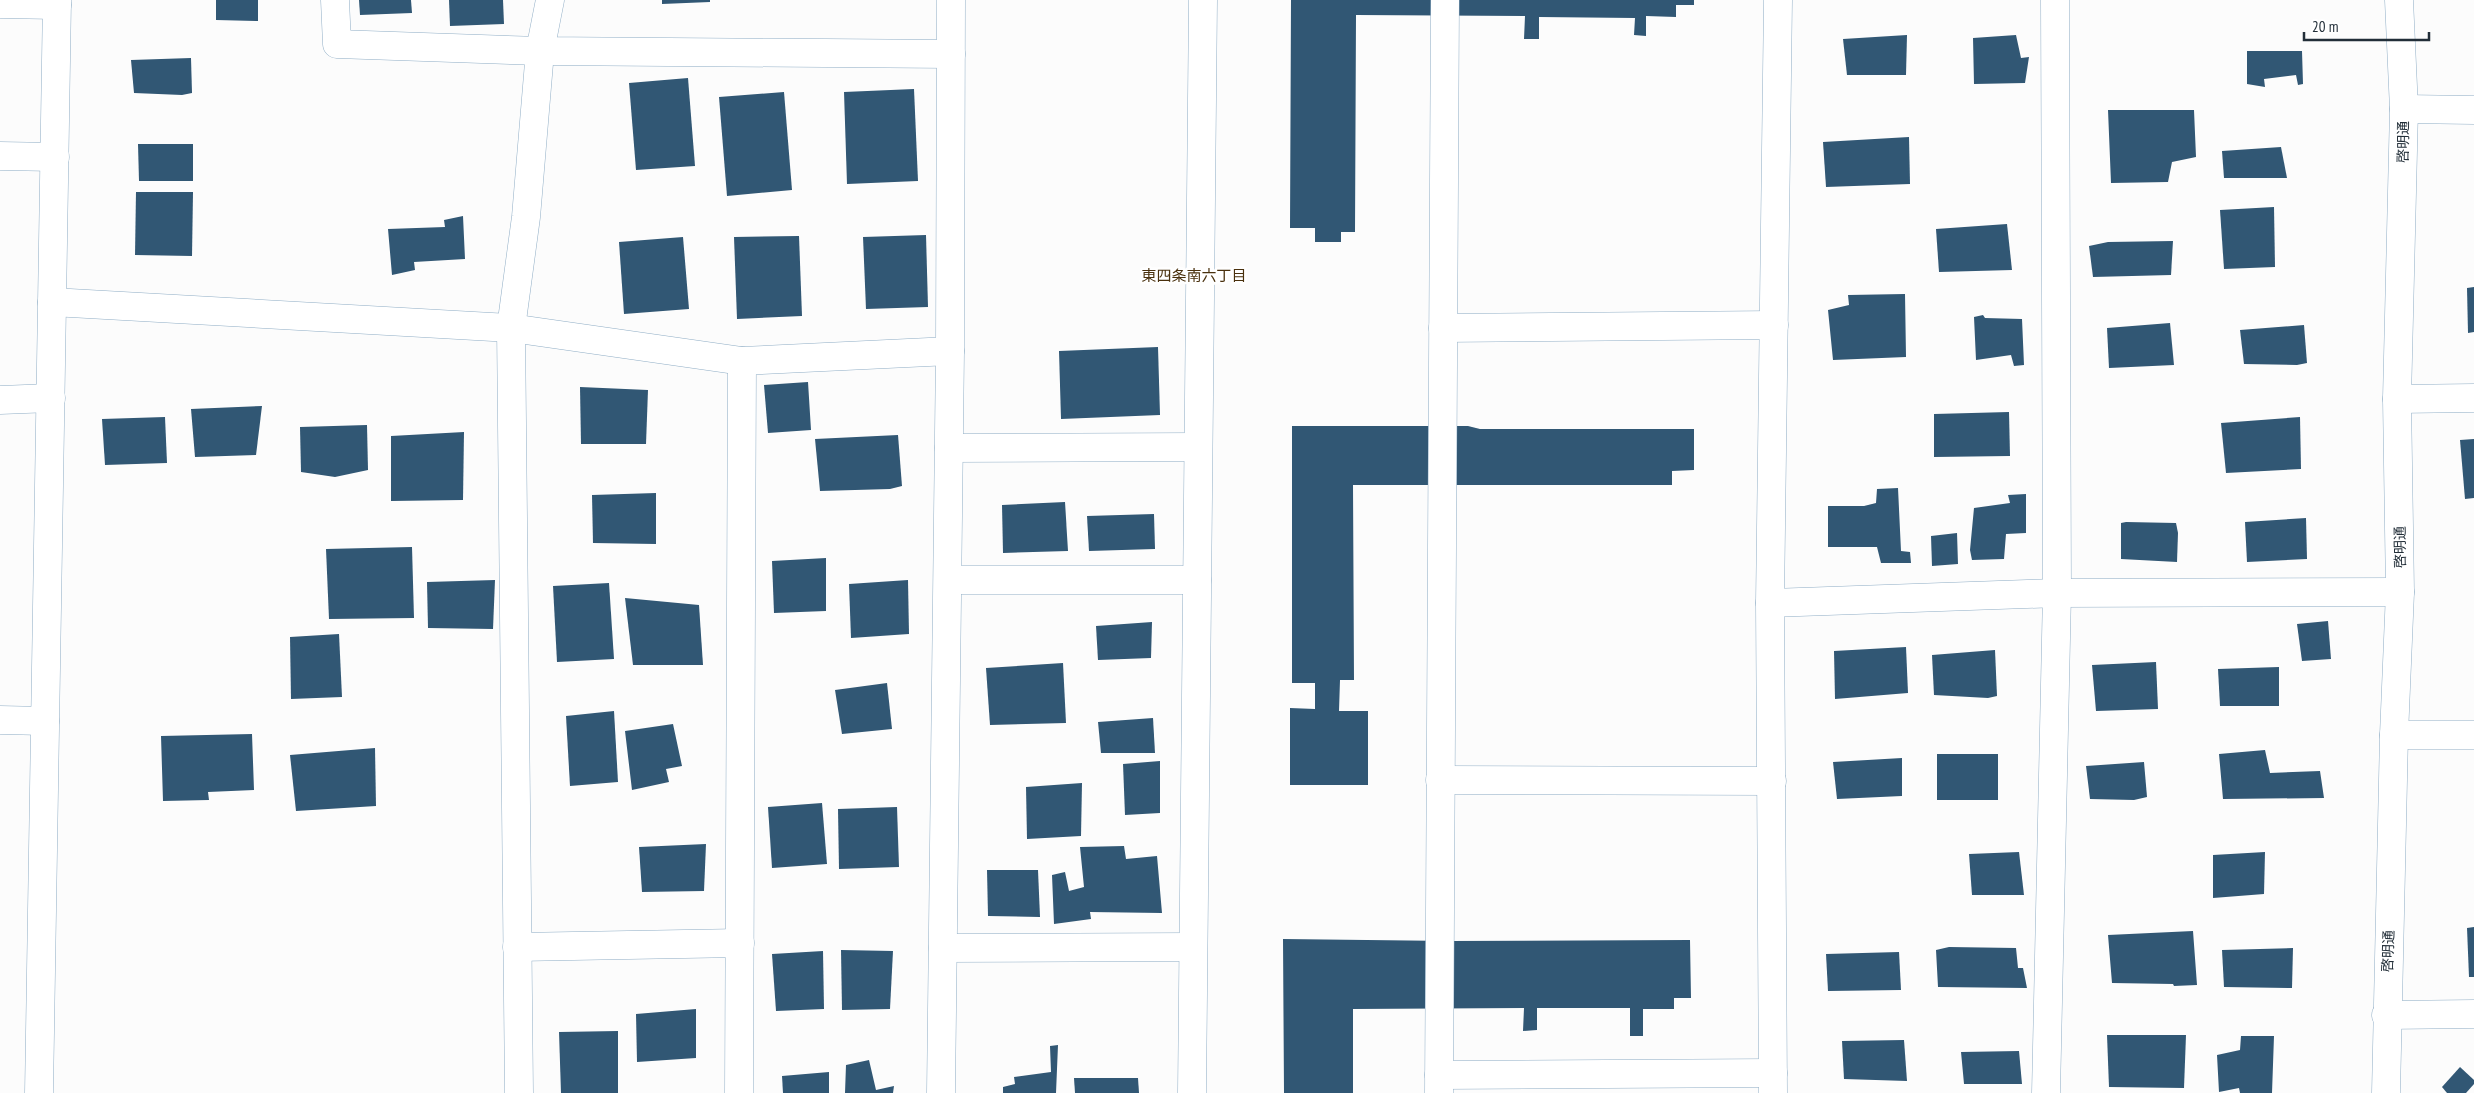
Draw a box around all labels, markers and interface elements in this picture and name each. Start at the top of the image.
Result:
scale bar [2304,10,2429,42]
text: 20 m [2312,17,2338,36]
street label: 啓明通 [2394,121,2412,163]
district label: 東四条南六丁目 [1141,266,1247,285]
street label: 啓明通 [2391,526,2409,568]
street label: 啓明通 [2378,930,2398,972]

